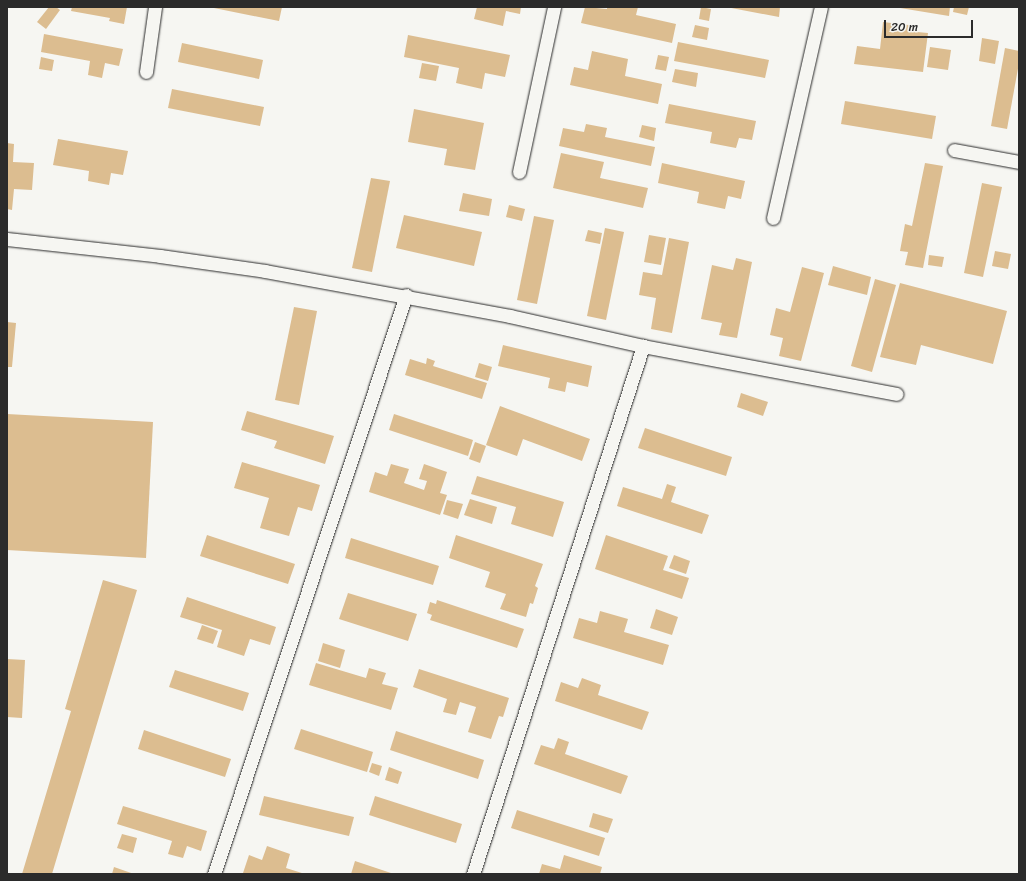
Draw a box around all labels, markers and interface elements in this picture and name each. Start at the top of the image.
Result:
scale bar [886,12,975,38]
text: 20 m [891,16,918,38]

